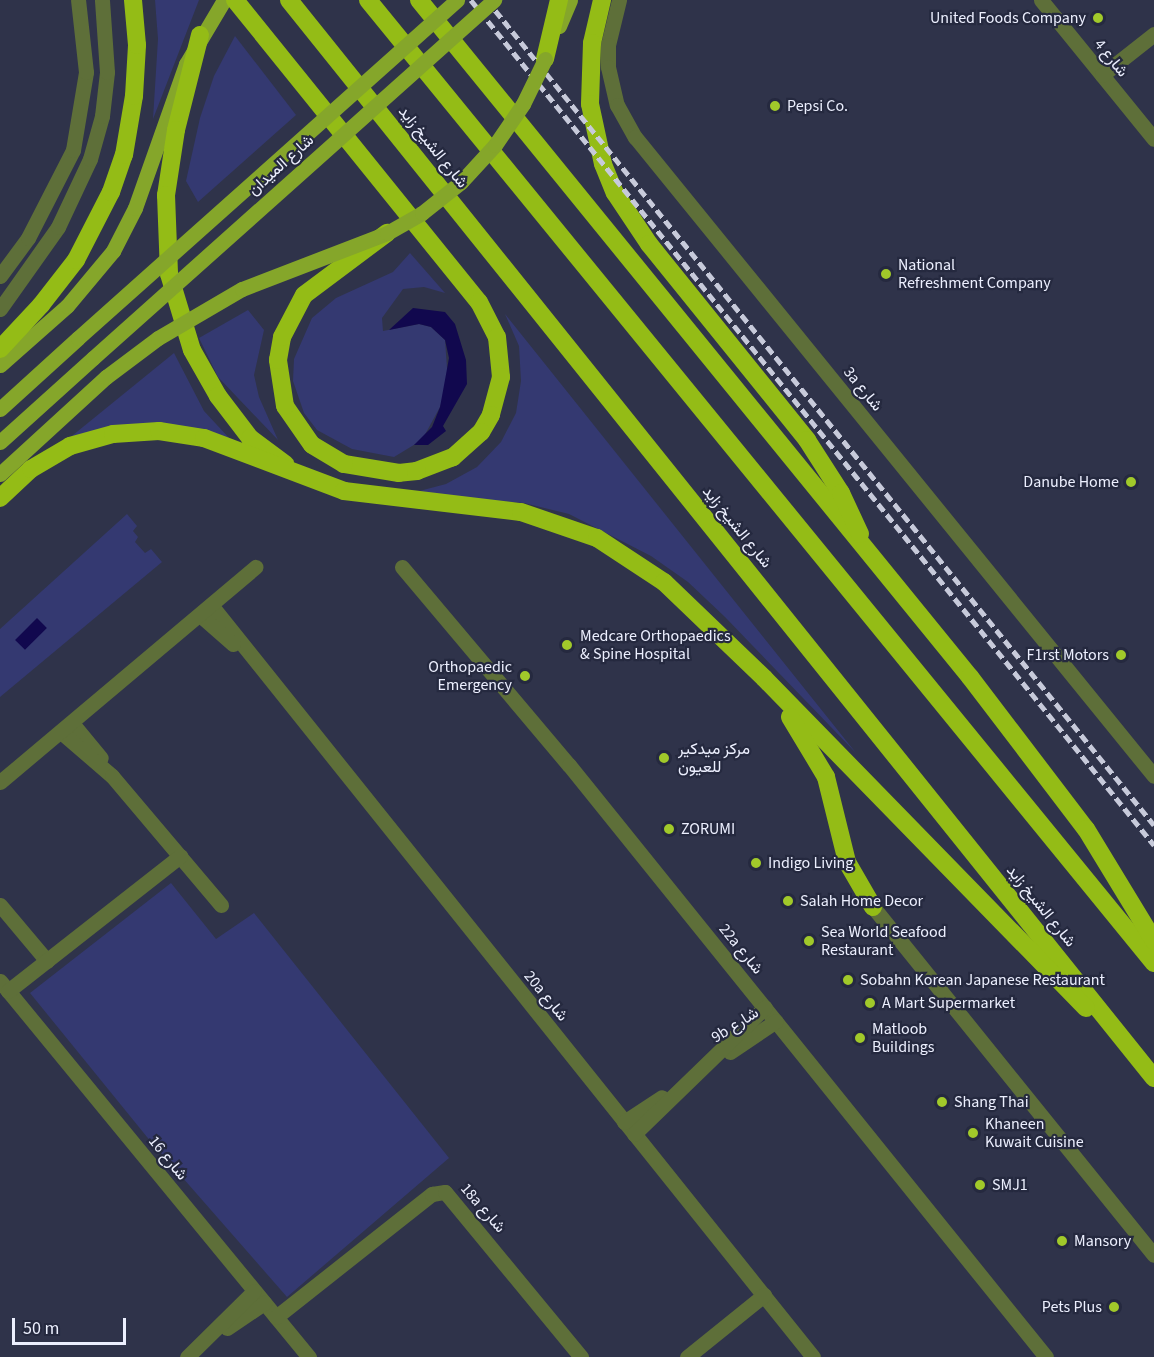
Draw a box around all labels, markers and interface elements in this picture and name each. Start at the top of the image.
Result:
place label: United Foods Company [930,8,1086,28]
marker: United Foods Company [1091,11,1105,25]
street label: شارع 4 [1090,35,1132,81]
place label: Pepsi Co. [787,96,848,116]
marker: Pepsi Co. [768,99,782,113]
street label: شارع الشيخ زايد [394,102,472,192]
street label: شارع الميدان [244,131,318,199]
place label: National Refreshment Company [898,255,1051,293]
marker: National Refreshment Company [879,267,893,281]
street label: 3a شارع [839,363,887,415]
place label: Danube Home [1023,472,1119,492]
marker: Danube Home [1124,475,1138,489]
street label: شارع الشيخ زايد [698,482,776,572]
place label: Medcare Orthopaedics & Spine Hospital [580,626,731,664]
marker: Medcare Orthopaedics & Spine Hospital [558,636,576,654]
place label: F1rst Motors [1027,645,1109,665]
marker: F1rst Motors [1114,648,1128,662]
place label: Orthopaedic Emergency [428,657,512,695]
marker: Orthopaedic Emergency [516,667,534,685]
place label: مركز ميدكير للعيون [678,739,750,777]
marker: مركز ميدكير للعيون [655,749,673,767]
place label: ZORUMI [681,819,735,839]
marker: ZORUMI [662,822,676,836]
place label: Indigo Living [768,853,853,873]
marker: Indigo Living [749,856,763,870]
street label: شارع الشيخ زايد [1002,861,1080,951]
place label: Salah Home Decor [800,891,923,911]
marker: Salah Home Decor [781,894,795,908]
street label: 22a شارع [715,920,767,978]
place label: Sea World Seafood Restaurant [821,922,947,960]
marker: Sea World Seafood Restaurant [802,934,816,948]
street label: 20a شارع [520,967,572,1025]
place label: Sobahn Korean Japanese Restaurant [860,970,1105,990]
marker: Sobahn Korean Japanese Restaurant [841,973,855,987]
place label: A Mart Supermarket [882,993,1015,1013]
marker: A Mart Supermarket [863,996,877,1010]
street label: 9b شارع [708,1003,762,1047]
place label: Matloob Buildings [872,1019,934,1057]
marker: Matloob Buildings [853,1031,867,1045]
place label: Shang Thai [954,1092,1029,1112]
marker: Shang Thai [935,1095,949,1109]
place label: Khaneen Kuwait Cuisine [985,1114,1084,1152]
marker: Khaneen Kuwait Cuisine [966,1126,980,1140]
street label: شارع 16 [144,1132,192,1184]
place label: SMJ1 [992,1175,1028,1195]
marker: SMJ1 [973,1178,987,1192]
street label: 18a شارع [456,1179,510,1237]
place label: Mansory [1074,1231,1131,1251]
marker: Mansory [1055,1234,1069,1248]
place label: Pets Plus [1042,1297,1102,1317]
marker: Pets Plus [1107,1300,1121,1314]
scale bar [15,1306,129,1344]
text: 50 m [23,1316,59,1341]

